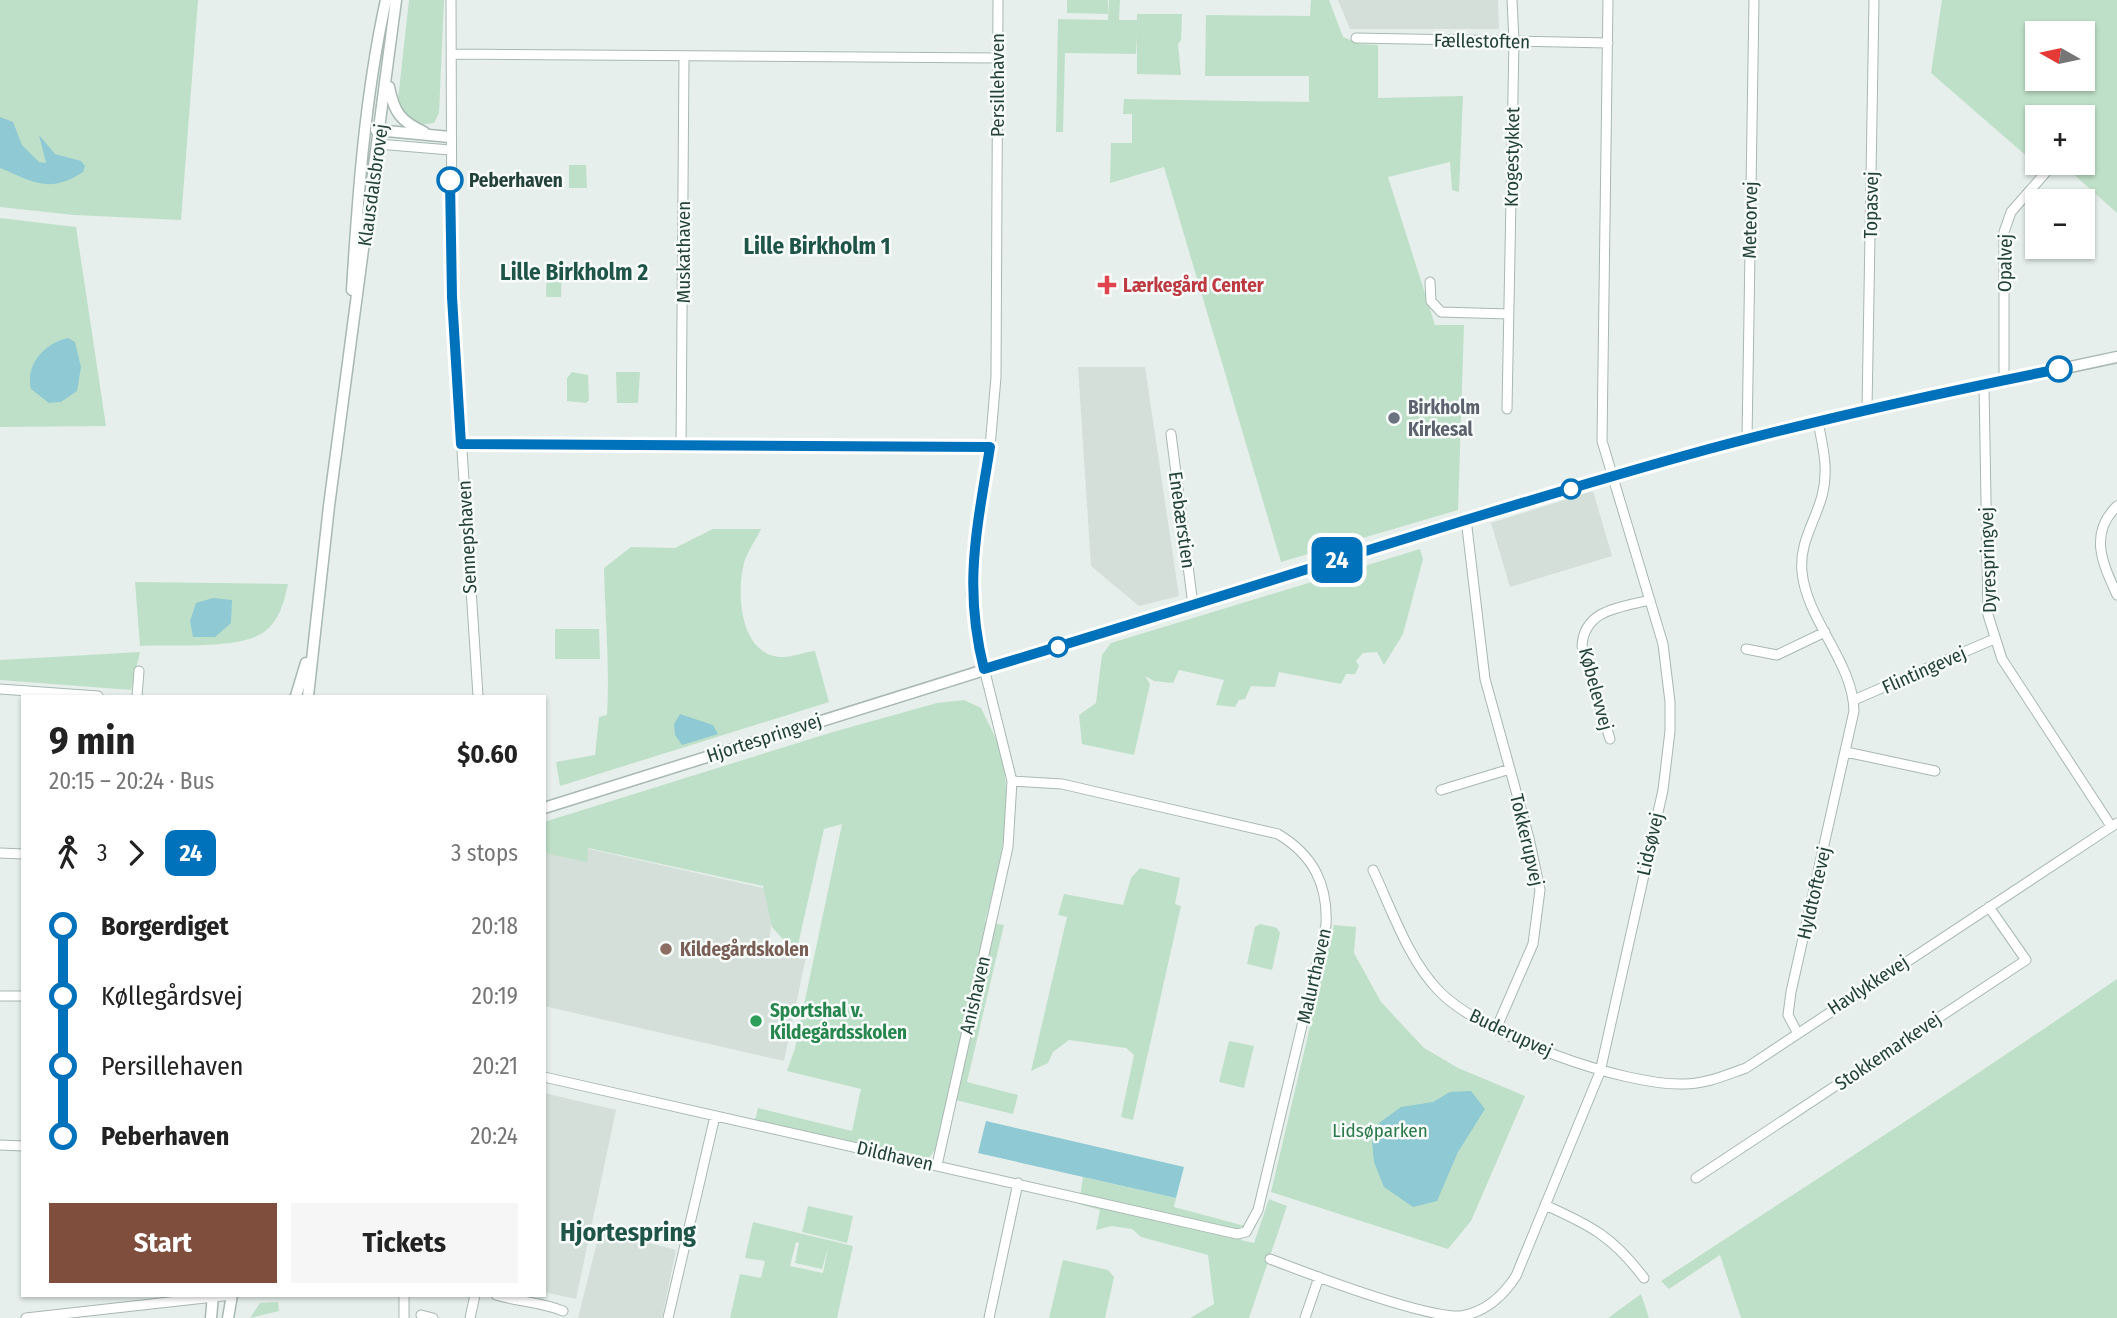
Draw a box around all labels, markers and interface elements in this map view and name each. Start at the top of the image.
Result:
north arrow [2025,21,2095,91]
map controls [2025,21,2095,259]
street label: Fællestoften [1434,29,1530,53]
street label: Persillehaven [986,33,1009,137]
button: + [2025,105,2095,175]
street label: Krogestykket [1500,106,1524,207]
street label: Klausdalsbrovej [353,122,393,248]
marker: Peberhaven [437,167,463,193]
place label: Peberhaven [469,169,563,192]
street label: Topasvej [1859,171,1883,239]
street label: Meteorvej [1738,181,1762,259]
button: − [2025,189,2095,259]
street label: Muskathaven [672,201,695,303]
district label: Lille Birkholm 1 [743,232,891,260]
street label: Opalvej [1993,234,2017,292]
district label: Lille Birkholm 2 [500,258,648,286]
place label: Lærkegård Center [1123,274,1265,297]
marker: Lærkegård Center [1097,275,1117,295]
unlabelled marker [2046,356,2072,382]
place label: Birkholm Kirkesal [1408,396,1480,441]
marker: Birkholm Kirkesal [1386,410,1402,426]
street label: Enebærstien [1164,470,1200,570]
unlabelled marker [1561,479,1581,499]
street label: Sennepshaven [453,480,481,594]
street label: Dyrespringvej [1975,507,2001,613]
line badge: 24 [1306,537,1368,583]
text: 24 [1326,546,1348,574]
unlabelled marker [1048,637,1068,657]
street label: Flintingevej [1878,641,1970,699]
street label: Købelevvej [1574,645,1618,733]
street label: Hjortespringvej [704,709,824,767]
text: 9 min [49,718,135,764]
text: $0.60 [457,739,518,770]
text: 20:15 – 20:24 · Bus [49,767,214,795]
street label: Tokkerupvej [1505,792,1549,888]
street label: Lidsøvej [1632,810,1668,878]
icon: walk [49,834,87,872]
icon: forward [117,834,155,872]
text: 3 [97,839,107,867]
text: 24 [179,839,202,867]
text: 3 stops [451,839,518,867]
street label: Hyldtoftevej [1792,844,1836,942]
text: Borgerdiget [101,911,229,942]
text: 20:18 [471,912,518,940]
street label: Malurthaven [1292,926,1336,1026]
place label: Kildegårdskolen [680,938,809,961]
marker: Kildegårdskolen [658,941,674,957]
street label: Havlykkevej [1823,950,1913,1020]
street label: Anishaven [955,954,995,1036]
text: Køllegårdsvej [101,981,243,1012]
text: 20:19 [472,982,518,1010]
place label: Sportshal v. Kildegårdsskolen [770,999,907,1044]
street label: Buderupvej [1466,1004,1556,1062]
street label: Stokkemarkevej [1830,1007,1946,1095]
marker: Sportshal v. Kildegårdsskolen [748,1013,764,1029]
text: Persillehaven [101,1051,244,1082]
text: 20:21 [472,1052,518,1080]
park label: Lidsøparken [1332,1119,1428,1142]
text: Peberhaven [101,1121,229,1152]
text: 20:24 [470,1122,518,1150]
street label: Dildhaven [855,1136,935,1176]
button: Start [49,1203,277,1283]
button: Tickets [291,1203,518,1283]
district label: Hjortespring [560,1217,696,1248]

